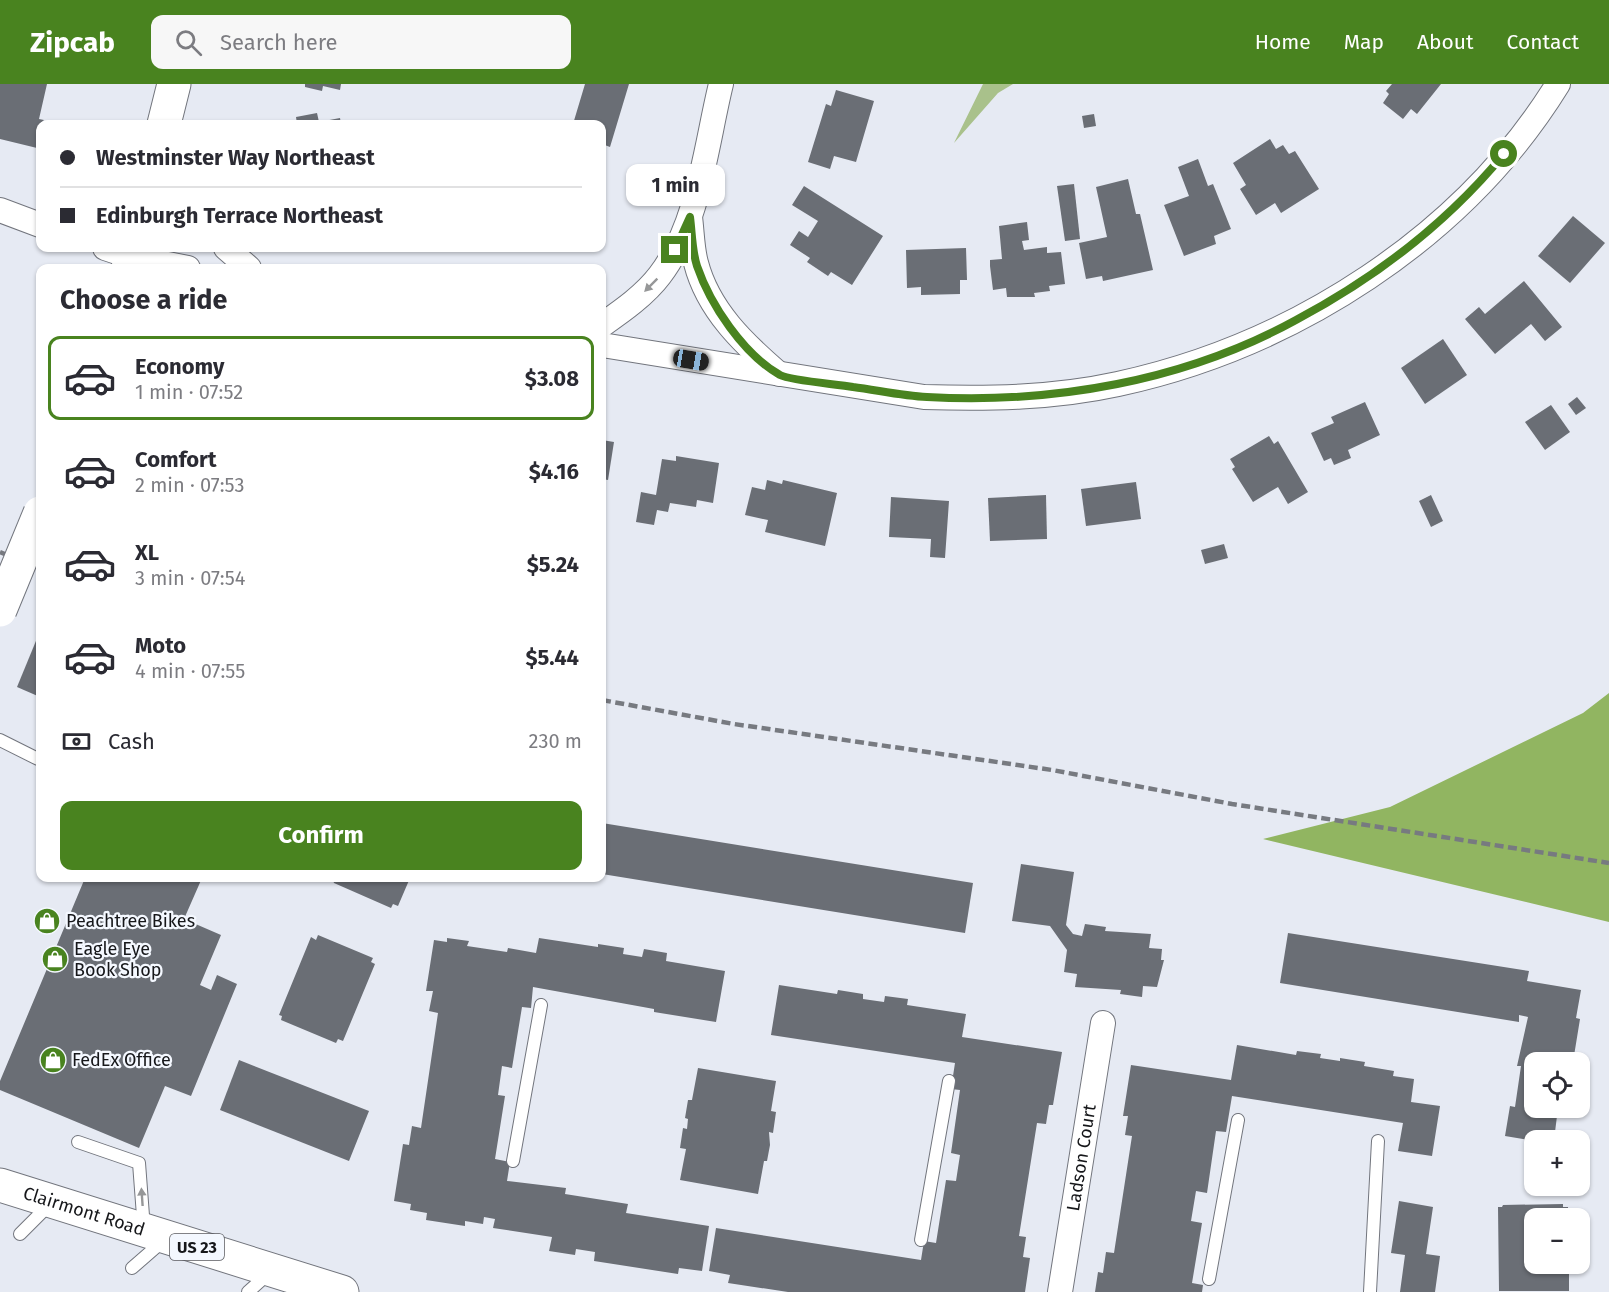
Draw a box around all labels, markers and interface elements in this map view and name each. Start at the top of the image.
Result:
search box [151,15,571,69]
text: Zipcab [30,26,115,59]
icon: search [172,26,205,59]
text: Search here [220,29,338,56]
text: Home [1255,29,1311,55]
text: Map [1344,29,1384,55]
text: About [1417,29,1474,55]
text: Contact [1507,29,1579,55]
route start [1490,140,1517,167]
text: Westminster Way Northeast [96,144,375,171]
callout: 1 min [626,163,724,205]
text: 1 min [651,173,700,197]
text: Edinburgh Terrace Northeast [96,202,383,229]
route end [661,236,688,263]
one-way arrow [644,277,658,291]
text: Choose a ride [60,284,227,316]
car [672,348,710,372]
icon: car [63,351,117,405]
text: Economy [135,353,224,380]
text: $3.08 [525,365,579,392]
text: 1 min · 07:52 [135,380,243,404]
icon: car [63,444,117,498]
text: Comfort [135,446,216,473]
text: $4.16 [529,458,579,485]
text: 2 min · 07:53 [135,473,244,497]
icon: car [63,537,117,591]
text: XL [135,539,159,566]
text: $5.24 [527,551,579,578]
text: 3 min · 07:54 [135,566,245,590]
icon: car [63,630,117,684]
text: Moto [135,632,186,659]
text: $5.44 [525,644,579,671]
text: 4 min · 07:55 [135,659,245,683]
icon: cash [60,725,93,758]
text: Cash [108,728,155,755]
text: 230 m [529,729,582,753]
button: Confirm [60,801,582,870]
shop icon: Peachtree Bikes [32,906,62,936]
place label: Peachtree Bikes [66,910,195,932]
place label: Eagle Eye Book Shop [74,938,162,981]
shop icon: Eagle Eye Book Shop [40,944,70,974]
shop icon: FedEx Office [38,1045,68,1075]
place label: FedEx Office [72,1049,171,1071]
map controls [1524,1052,1590,1274]
button: locate [1524,1052,1590,1118]
street label: Ladson Court [1062,1102,1101,1213]
button: + [1524,1130,1590,1196]
street label: Clairmont Road [20,1182,148,1241]
one-way arrow [137,1187,147,1206]
button: − [1524,1208,1590,1274]
road number: US 23 [170,1234,224,1260]

